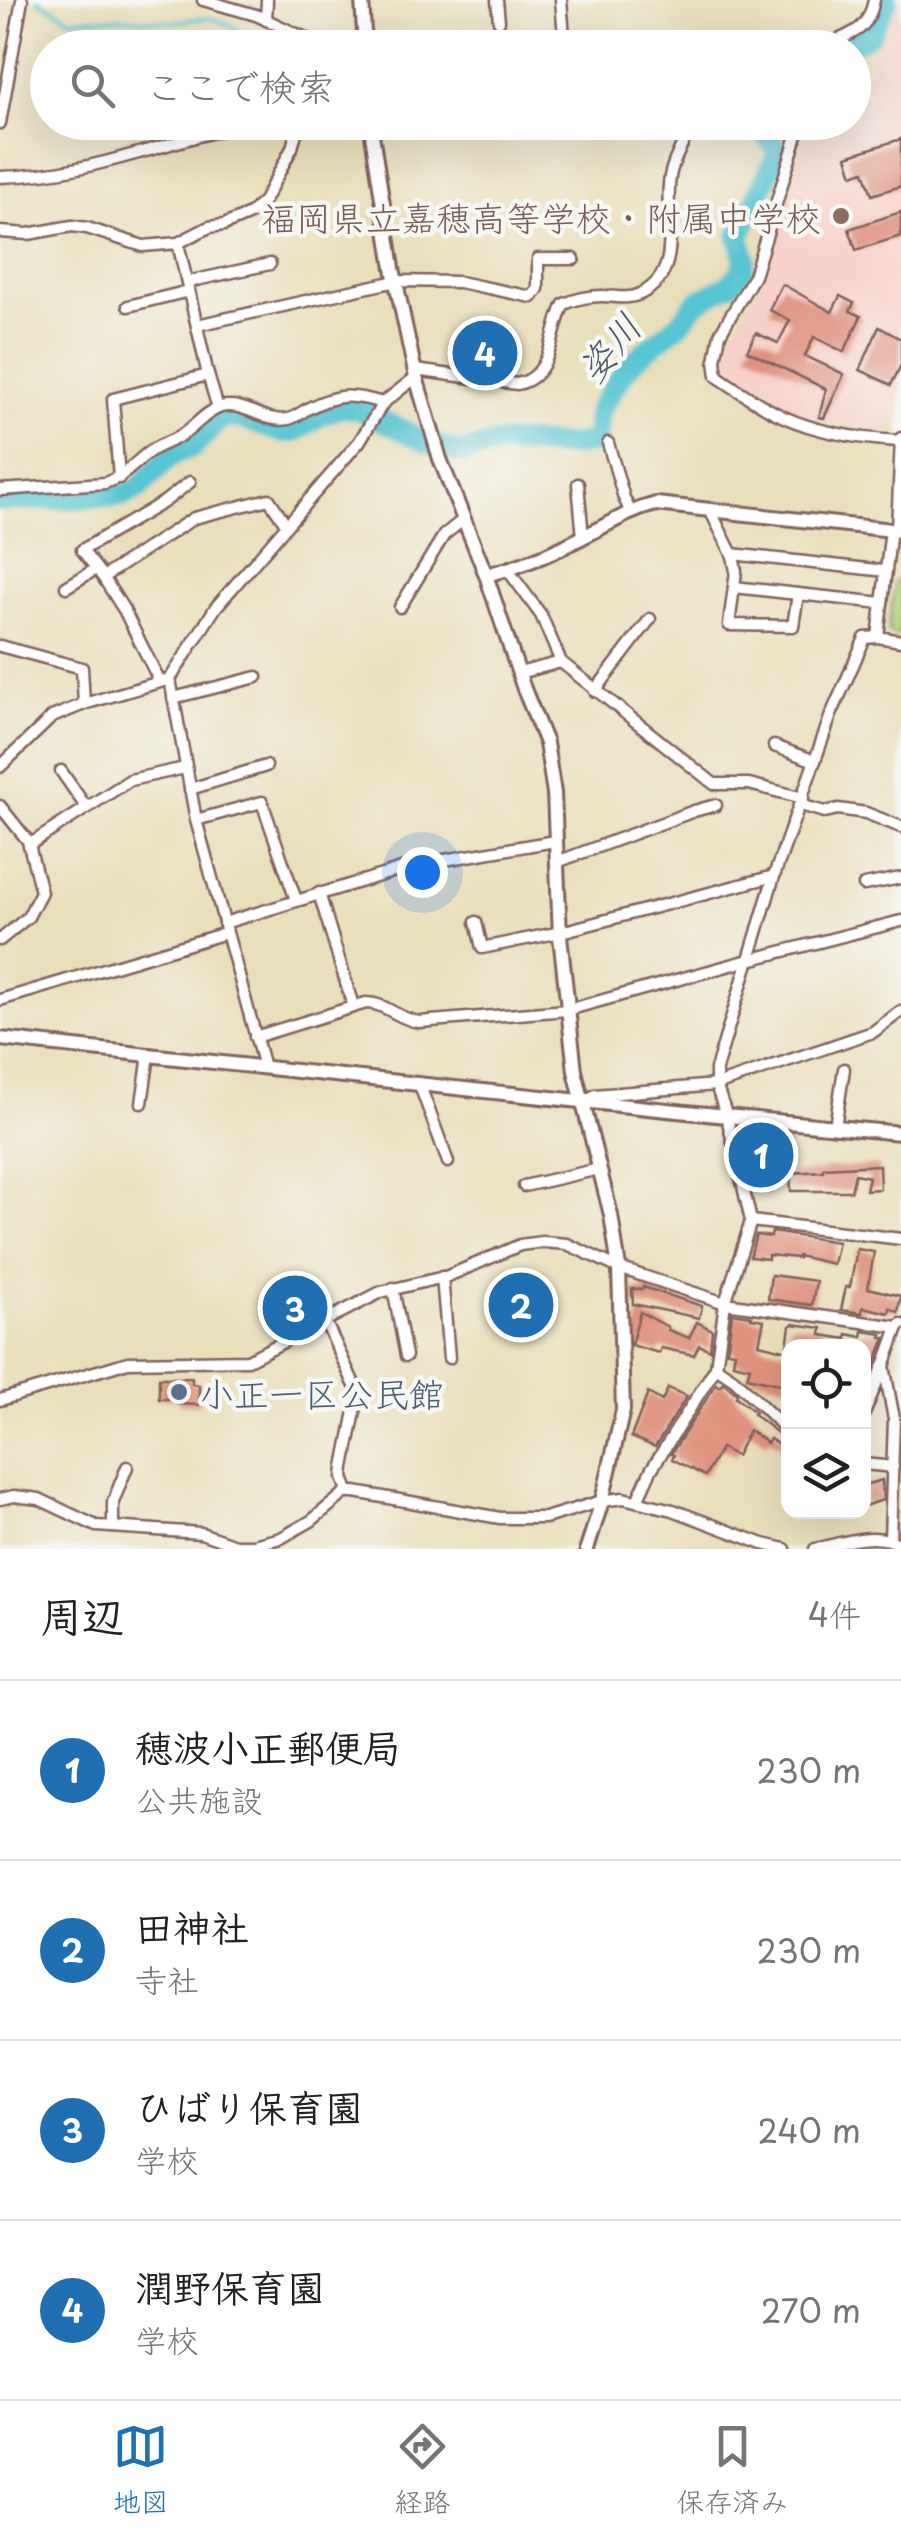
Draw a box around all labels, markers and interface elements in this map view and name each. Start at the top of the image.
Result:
search box [30,30,871,140]
text: ここで検索 [145,57,335,114]
icon: search [65,58,120,113]
place label: 福岡県立嘉穂高等学校・附属中学校 [261,190,821,243]
marker: 福岡県立嘉穂高等学校・附属中学校 [830,205,852,227]
water label: 姿川 [562,300,654,394]
pin: 4 [452,316,518,390]
your location [397,847,448,898]
pin: 1 [728,1118,794,1192]
pin: 2 [488,1268,554,1342]
pin: 3 [262,1270,328,1346]
map controls [781,1339,871,1519]
button: locate [781,1339,871,1429]
place label: 小正一区公民館 [199,1366,444,1419]
marker: 小正一区公民館 [168,1381,190,1403]
button: layers [781,1429,871,1519]
text: 周辺 [40,1583,124,1646]
text: 4件 [808,1590,861,1638]
text: 穂波小正郵便局 [135,1718,401,1775]
text: 1 [65,1746,80,1794]
text: 230 m [756,1746,861,1794]
text: 公共施設 [135,1775,263,1823]
text: 田神社 [135,1898,249,1955]
text: 2 [61,1926,84,1974]
text: 230 m [756,1926,861,1974]
text: 寺社 [135,1955,199,2003]
text: ひばり保育園 [135,2078,363,2135]
text: 3 [62,2106,83,2154]
text: 240 m [758,2106,861,2154]
text: 学校 [135,2135,199,2183]
text: 潤野保育園 [135,2258,325,2315]
text: 4 [62,2286,83,2334]
text: 270 m [761,2286,861,2334]
text: 学校 [135,2315,199,2363]
tab: 地図 [113,2419,169,2522]
tab: 経路 [394,2419,450,2522]
tab: 保存済み [676,2419,788,2522]

